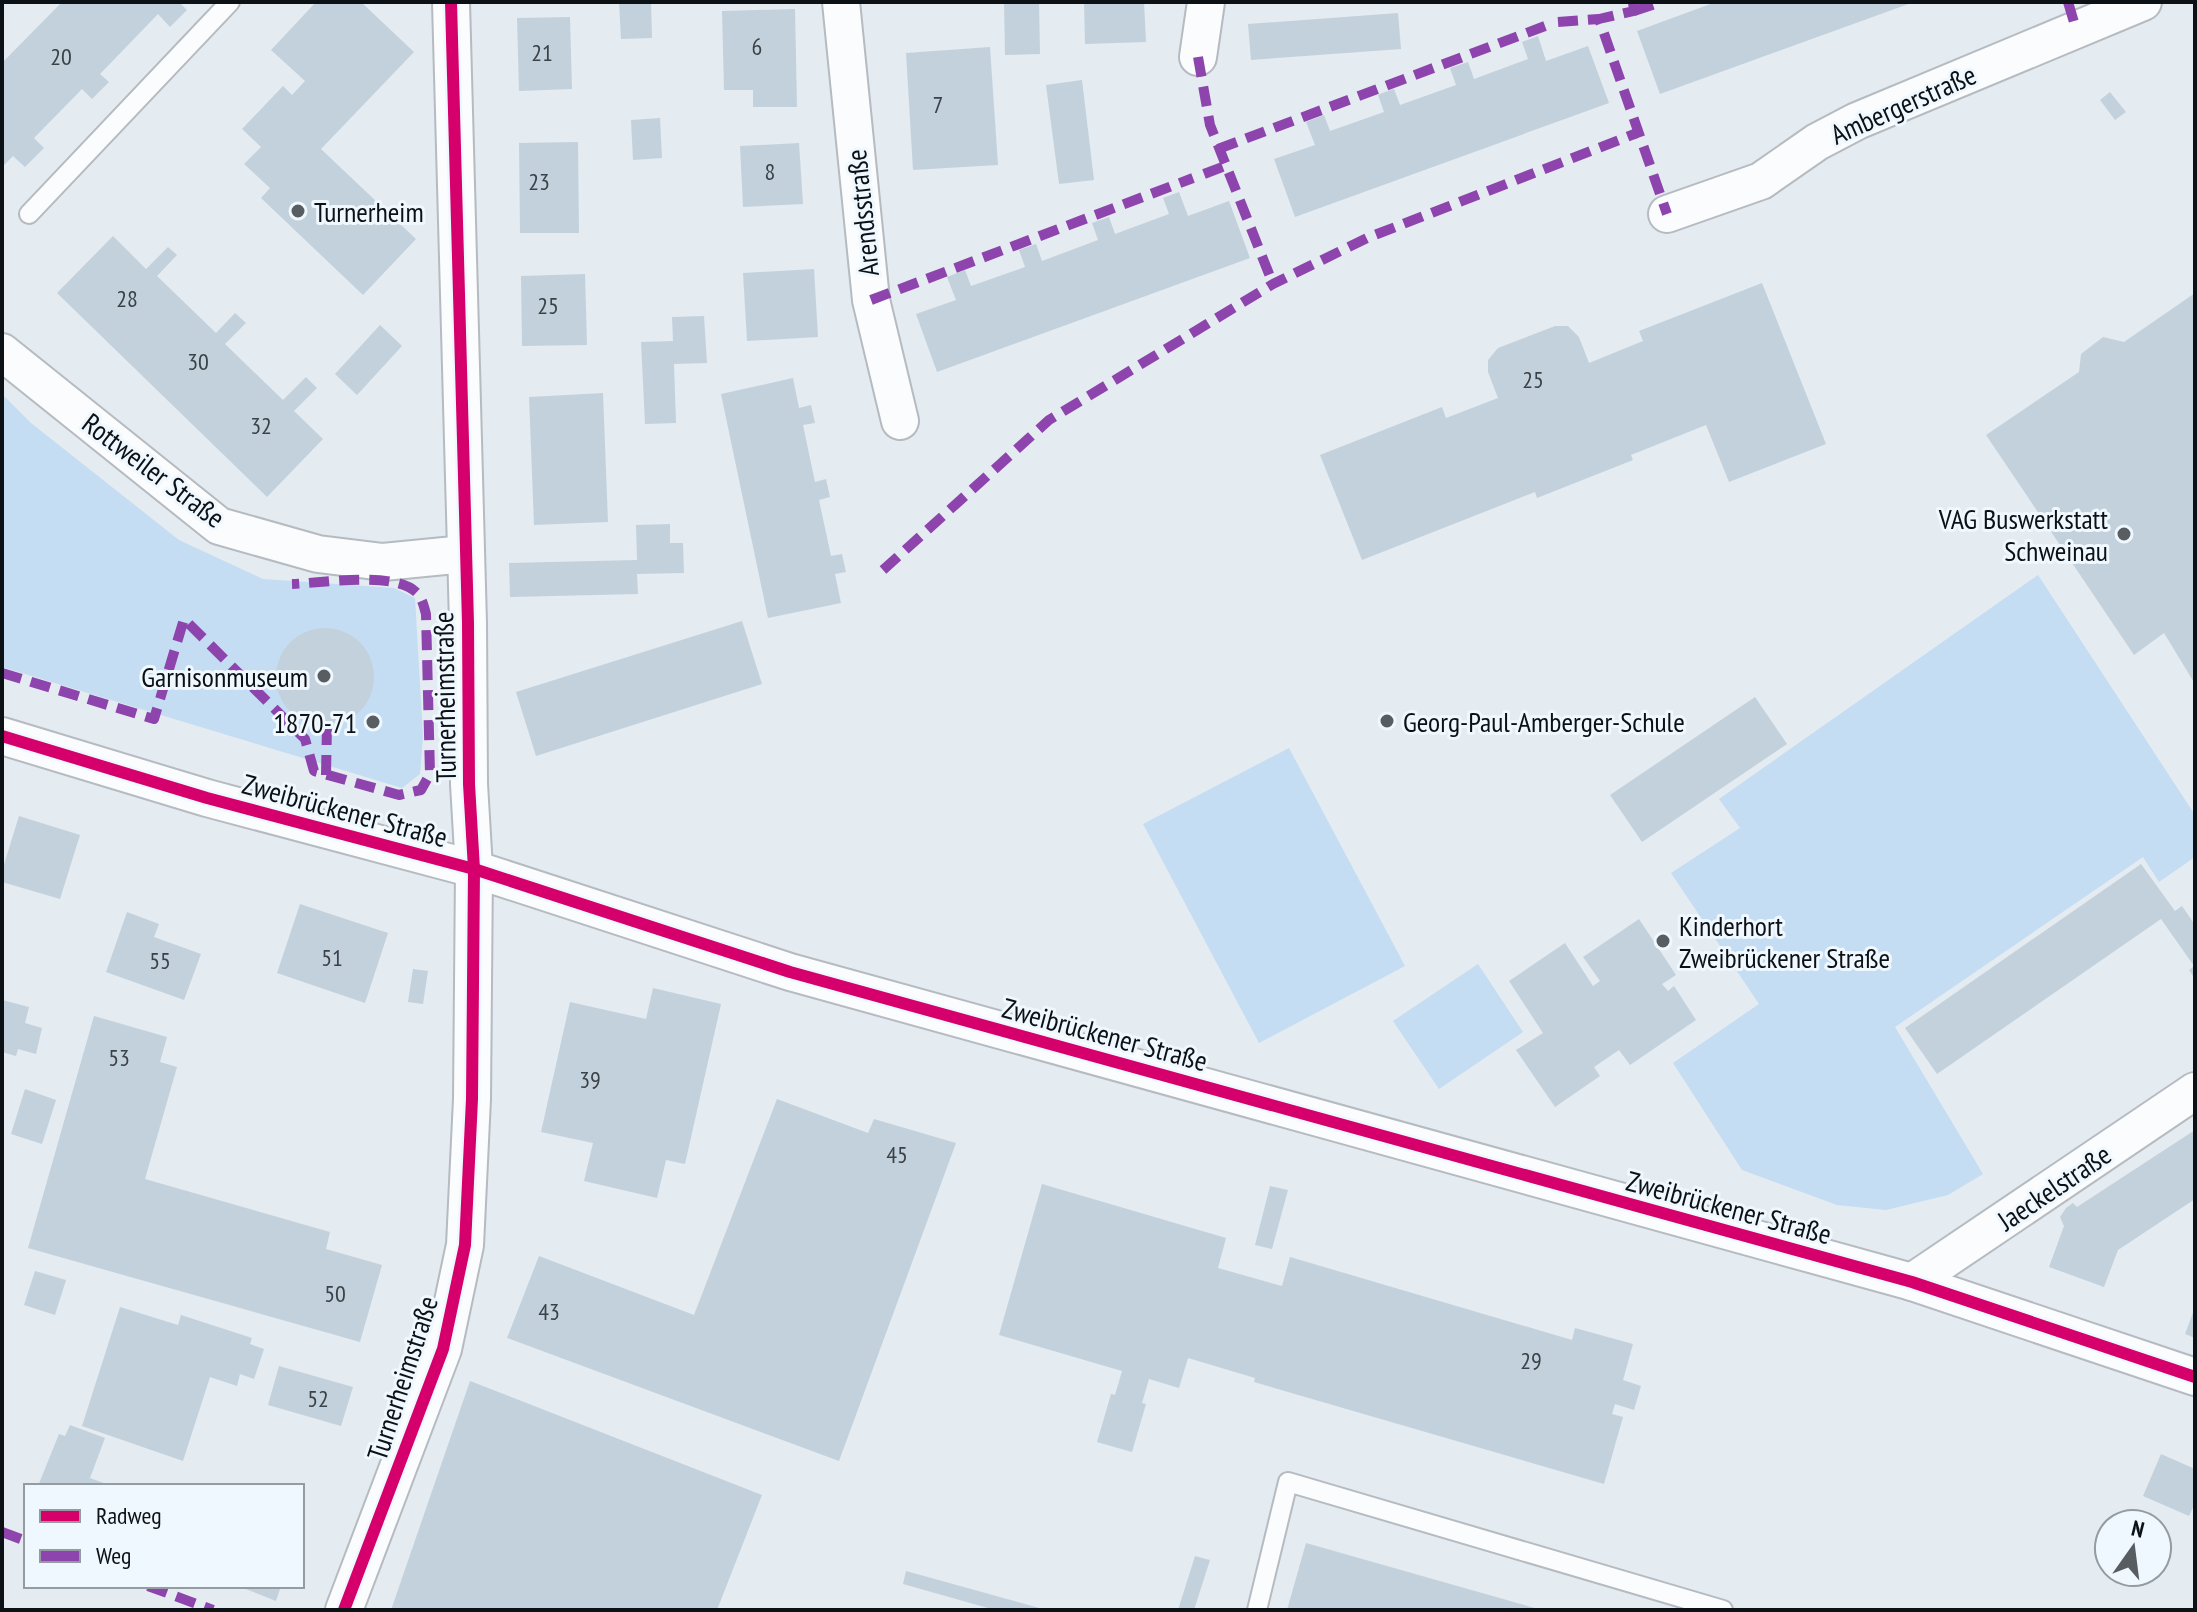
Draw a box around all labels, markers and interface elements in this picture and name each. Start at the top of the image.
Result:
house number: 6 [752,31,762,62]
house number: 21 [531,37,553,68]
house number: 20 [50,41,72,72]
street label: Ambergerstraße [1824,55,1982,153]
house number: 7 [933,89,943,120]
street label: Arendsstraße [837,148,887,278]
house number: 8 [765,156,775,187]
house number: 23 [528,166,550,197]
place label: Turnerheim [314,193,424,230]
marker: Turnerheim [289,202,307,220]
house number: 28 [116,283,138,314]
house number: 25 [537,290,559,321]
house number: 30 [187,346,209,377]
house number: 25 [1522,364,1544,395]
street label: Rottweiler Straße [75,404,233,536]
house number: 32 [250,410,272,441]
place label: VAG Buswerkstatt Schweinau [1938,500,2108,569]
marker: VAG Buswerkstatt Schweinau [2115,525,2133,543]
street label: Turnerheimstraße [424,611,464,783]
place label: Garnisonmuseum [141,658,308,695]
marker: Garnisonmuseum [315,667,333,685]
place label: Georg-Paul-Amberger-Schule [1403,703,1685,740]
place label: 1870-71 [273,704,357,741]
marker: Georg-Paul-Amberger-Schule [1378,712,1396,730]
marker: 1870-71 [364,713,382,731]
street label: Zweibrückener Straße [238,765,452,855]
place label: Kinderhort Zweibrückener Straße [1679,907,1890,976]
marker: Kinderhort Zweibrückener Straße [1654,932,1672,950]
house number: 51 [321,942,343,973]
house number: 55 [149,945,171,976]
street label: Zweibrückener Straße [998,989,1212,1079]
house number: 53 [108,1042,130,1073]
house number: 39 [579,1064,601,1095]
street label: Jaeckelstraße [1989,1136,2118,1239]
house number: 45 [886,1139,908,1170]
street label: Zweibrückener Straße [1622,1162,1836,1252]
house number: 50 [324,1278,346,1309]
street label: Turnerheimstraße [358,1291,446,1465]
house number: 43 [538,1296,560,1327]
house number: 29 [1520,1345,1542,1376]
house number: 52 [307,1383,329,1414]
legend [24,1484,304,1588]
text: Radweg [96,1500,162,1531]
north arrow [2093,1508,2173,1588]
text: N [2129,1514,2147,1544]
text: Weg [96,1540,131,1571]

